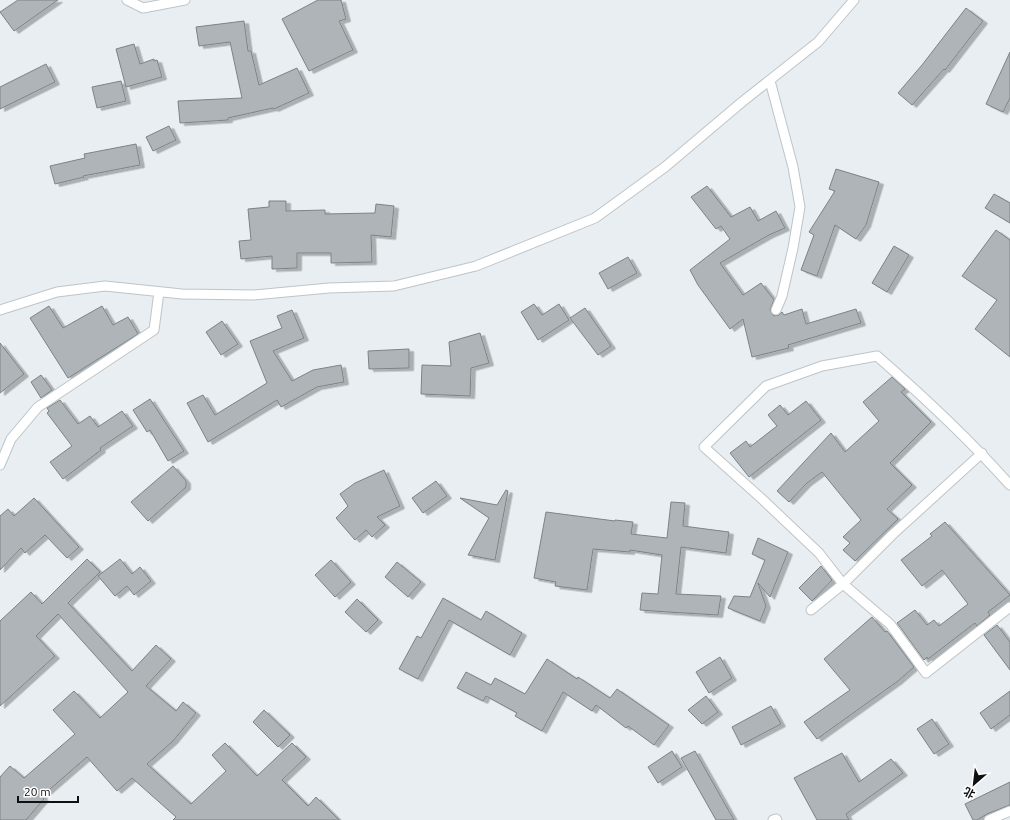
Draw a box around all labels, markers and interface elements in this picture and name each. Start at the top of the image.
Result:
north arrow [954,764,994,804]
scale bar [18,778,78,804]
text: 20 m [24,785,51,798]
text: 北 [962,785,977,801]

